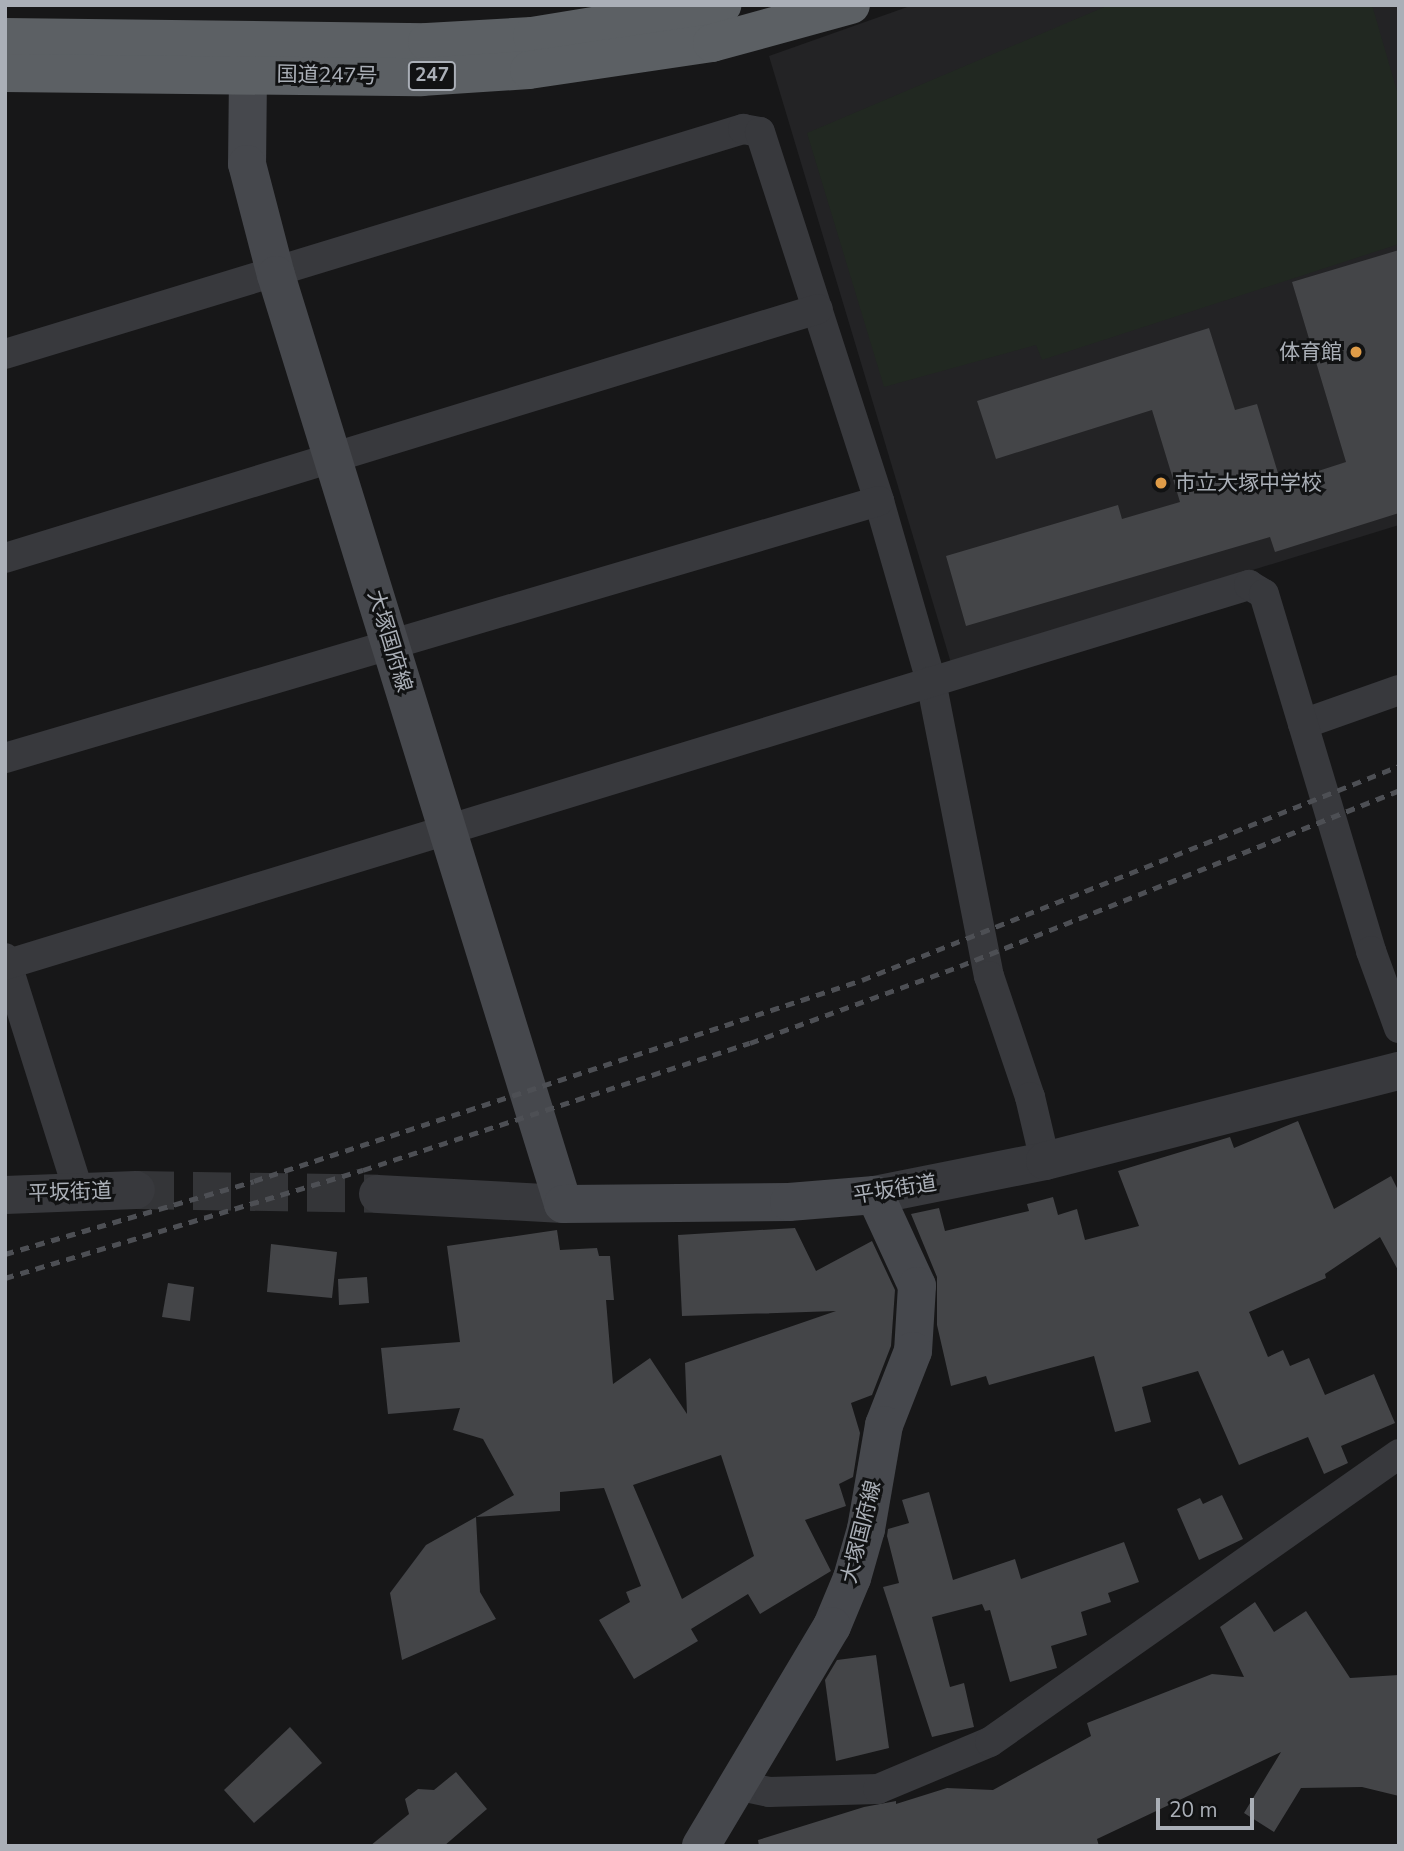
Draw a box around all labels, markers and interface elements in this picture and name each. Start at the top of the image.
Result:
road number: 247 [408,60,457,92]
street label: 国道247号 [276,62,378,88]
place label: 体育館 [1279,339,1342,365]
marker: 体育館 [1348,344,1364,360]
place label: 市立大塚中学校 [1175,470,1322,496]
marker: 市立大塚中学校 [1153,475,1169,491]
street label: 大塚国府線 [363,587,417,695]
street label: 平坂街道 [852,1170,938,1208]
street label: 平坂街道 [28,1178,112,1206]
street label: 大塚国府線 [836,1478,886,1586]
scale bar [1159,1784,1257,1828]
text: 20 m [1169,1796,1218,1824]

